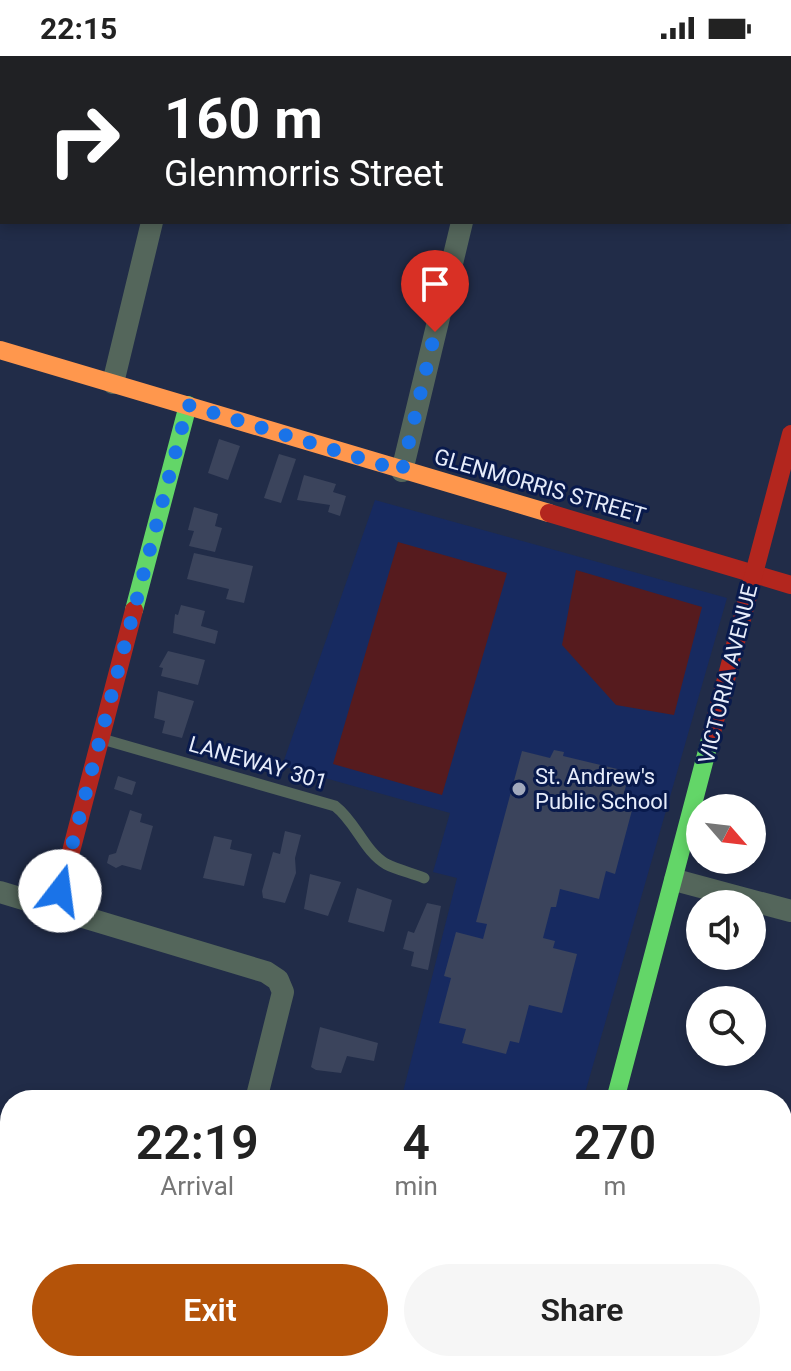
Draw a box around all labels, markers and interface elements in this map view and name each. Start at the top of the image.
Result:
text: 22:15 [40,11,117,46]
text: 160 m [164,86,323,152]
icon: right [32,88,136,192]
text: Glenmorris Street [164,153,444,195]
pin [401,250,469,332]
icon: arrive [413,262,457,306]
street label: GLENMORRIS STREET [431,444,649,528]
street label: VICTORIA AVENUE [694,582,762,766]
street label: LANEWAY 301 [186,731,330,795]
place label: St. Andrew's Public School [535,764,668,814]
marker: St. Andrew's Public School [510,780,528,798]
north arrow [686,794,766,874]
map controls [686,794,766,1066]
position arrow [18,849,102,933]
button: sound [686,890,766,970]
button: search [686,986,766,1066]
text: 22:19 [136,1114,259,1171]
text: 4 [403,1114,430,1171]
text: 270 [574,1114,656,1171]
text: Arrival [160,1171,234,1201]
text: min [394,1171,438,1201]
text: m [604,1171,626,1201]
button: Exit [32,1264,388,1356]
button: Share [404,1264,760,1356]

